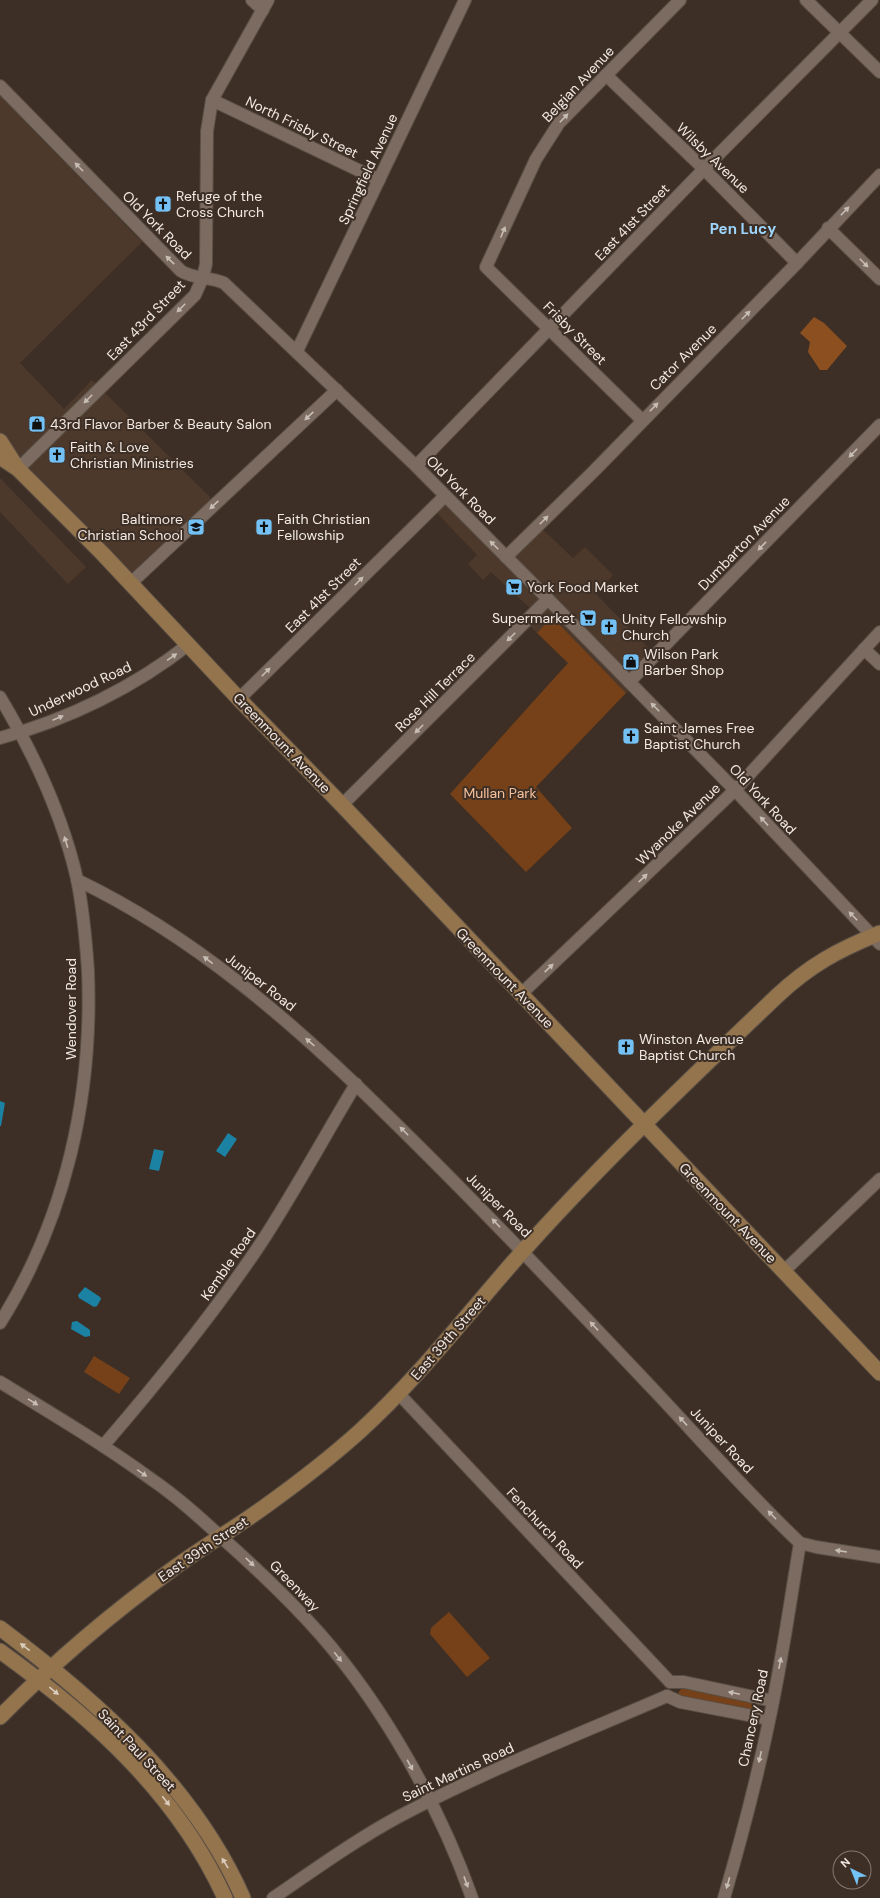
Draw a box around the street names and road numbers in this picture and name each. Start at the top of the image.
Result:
street label: Belgian Avenue [538,42,618,126]
street label: North Frisby Street [243,92,361,162]
street label: Springfield Avenue [334,111,402,227]
street label: Wilsby Avenue [673,119,753,197]
street label: East 41st Street [591,180,673,264]
street label: Old York Road [119,187,195,263]
street label: East 43rd Street [103,276,189,364]
street label: Frisby Street [539,297,611,369]
street label: Cator Avenue [646,320,720,394]
street label: Old York Road [423,452,499,528]
street label: Dumbarton Avenue [694,492,794,594]
street label: East 41st Street [281,553,365,637]
street label: Rose Hill Terrace [391,648,479,736]
street label: Underwood Road [26,657,134,721]
street label: Greenmount Avenue [229,689,335,797]
street label: Old York Road [726,760,800,838]
street label: Wyanoke Avenue [632,779,724,869]
street label: Greenmount Avenue [452,924,558,1032]
street label: Juniper Road [222,949,300,1015]
street label: Wendover Road [62,958,80,1060]
street label: Greenmount Avenue [675,1159,781,1267]
street label: Juniper Road [463,1169,535,1241]
street label: Kemble Road [196,1224,260,1304]
street label: East 39th Street [407,1292,489,1384]
street label: Juniper Road [687,1403,757,1477]
street label: Fenchurch Road [503,1484,587,1572]
street label: East 39th Street [154,1512,252,1586]
street label: Greenway [266,1556,324,1616]
street label: Chancery Road [734,1668,772,1768]
street label: Saint Paul Street [94,1705,180,1795]
street label: Saint Martins Road [399,1738,517,1806]

